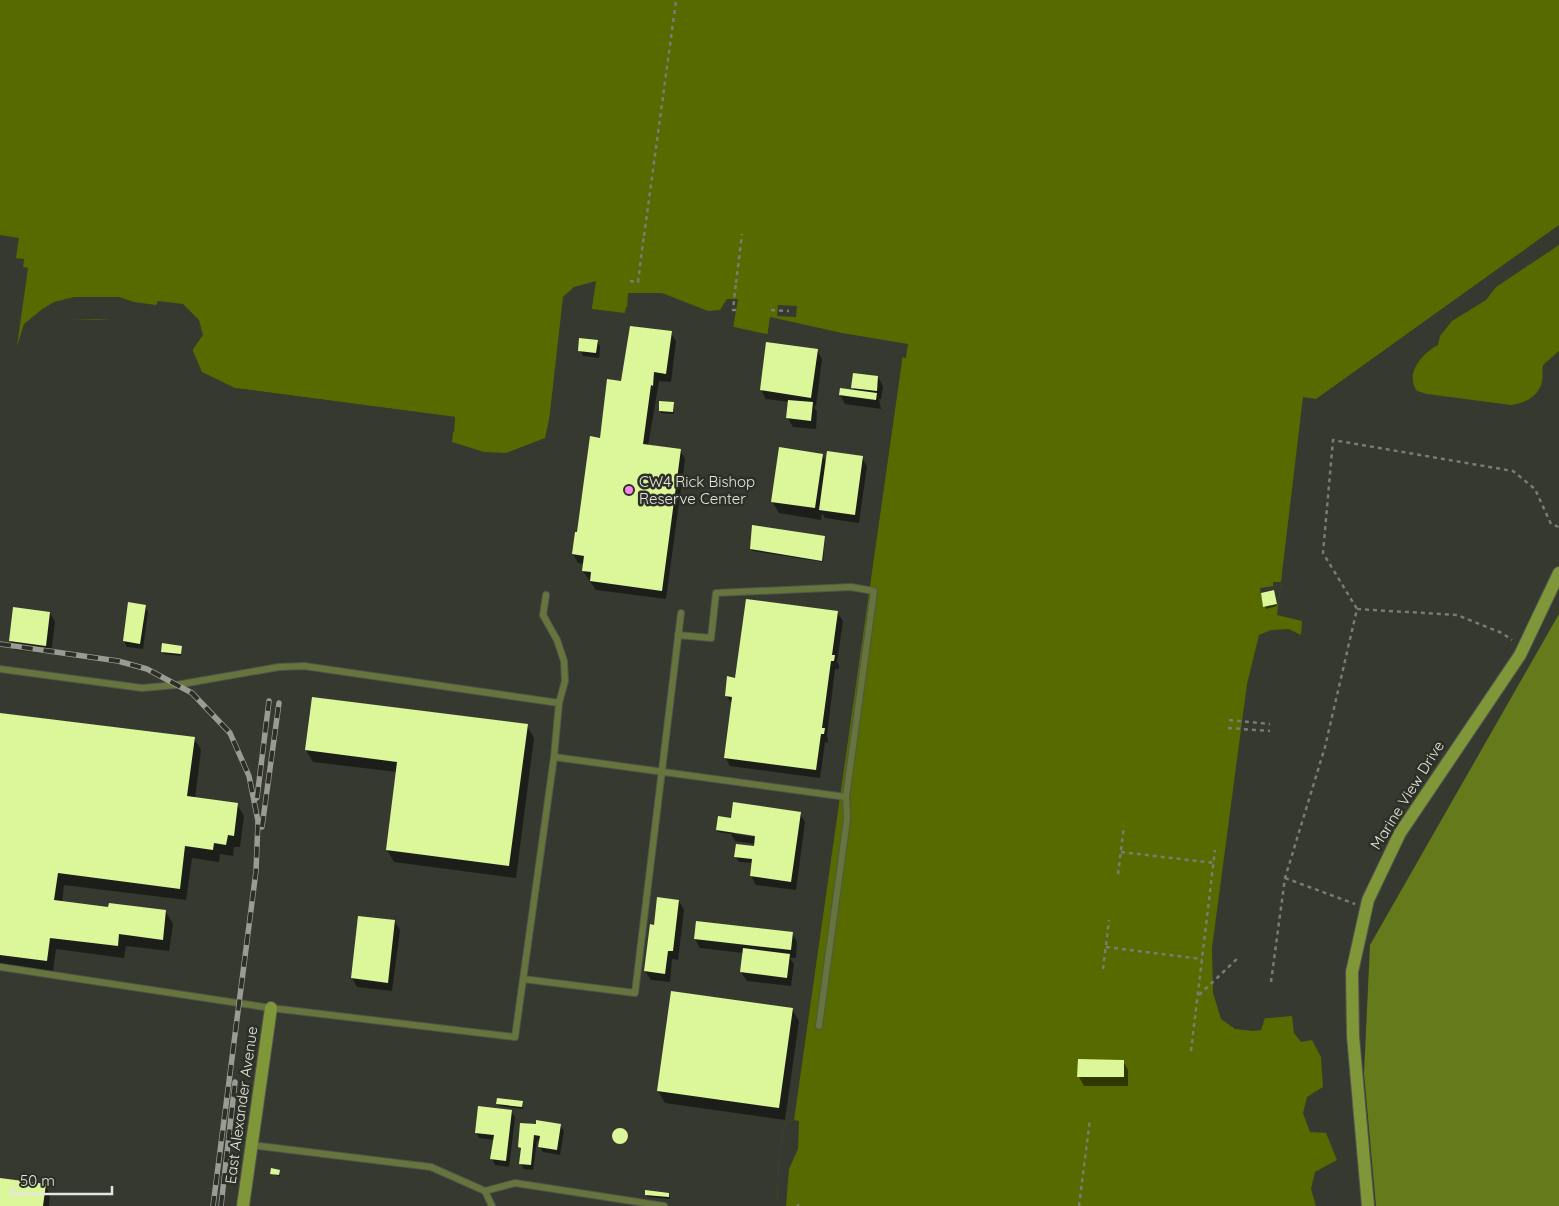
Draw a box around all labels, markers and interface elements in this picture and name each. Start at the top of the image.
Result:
place label: CW4 Rick Bishop Reserve Center [639,472,755,508]
marker: CW4 Rick Bishop Reserve Center [623,484,635,496]
street label: Marine View Drive [1366,737,1448,853]
street label: East Alexander Avenue [221,1025,261,1185]
scale bar [12,1164,112,1196]
text: 50 m [20,1171,55,1190]

